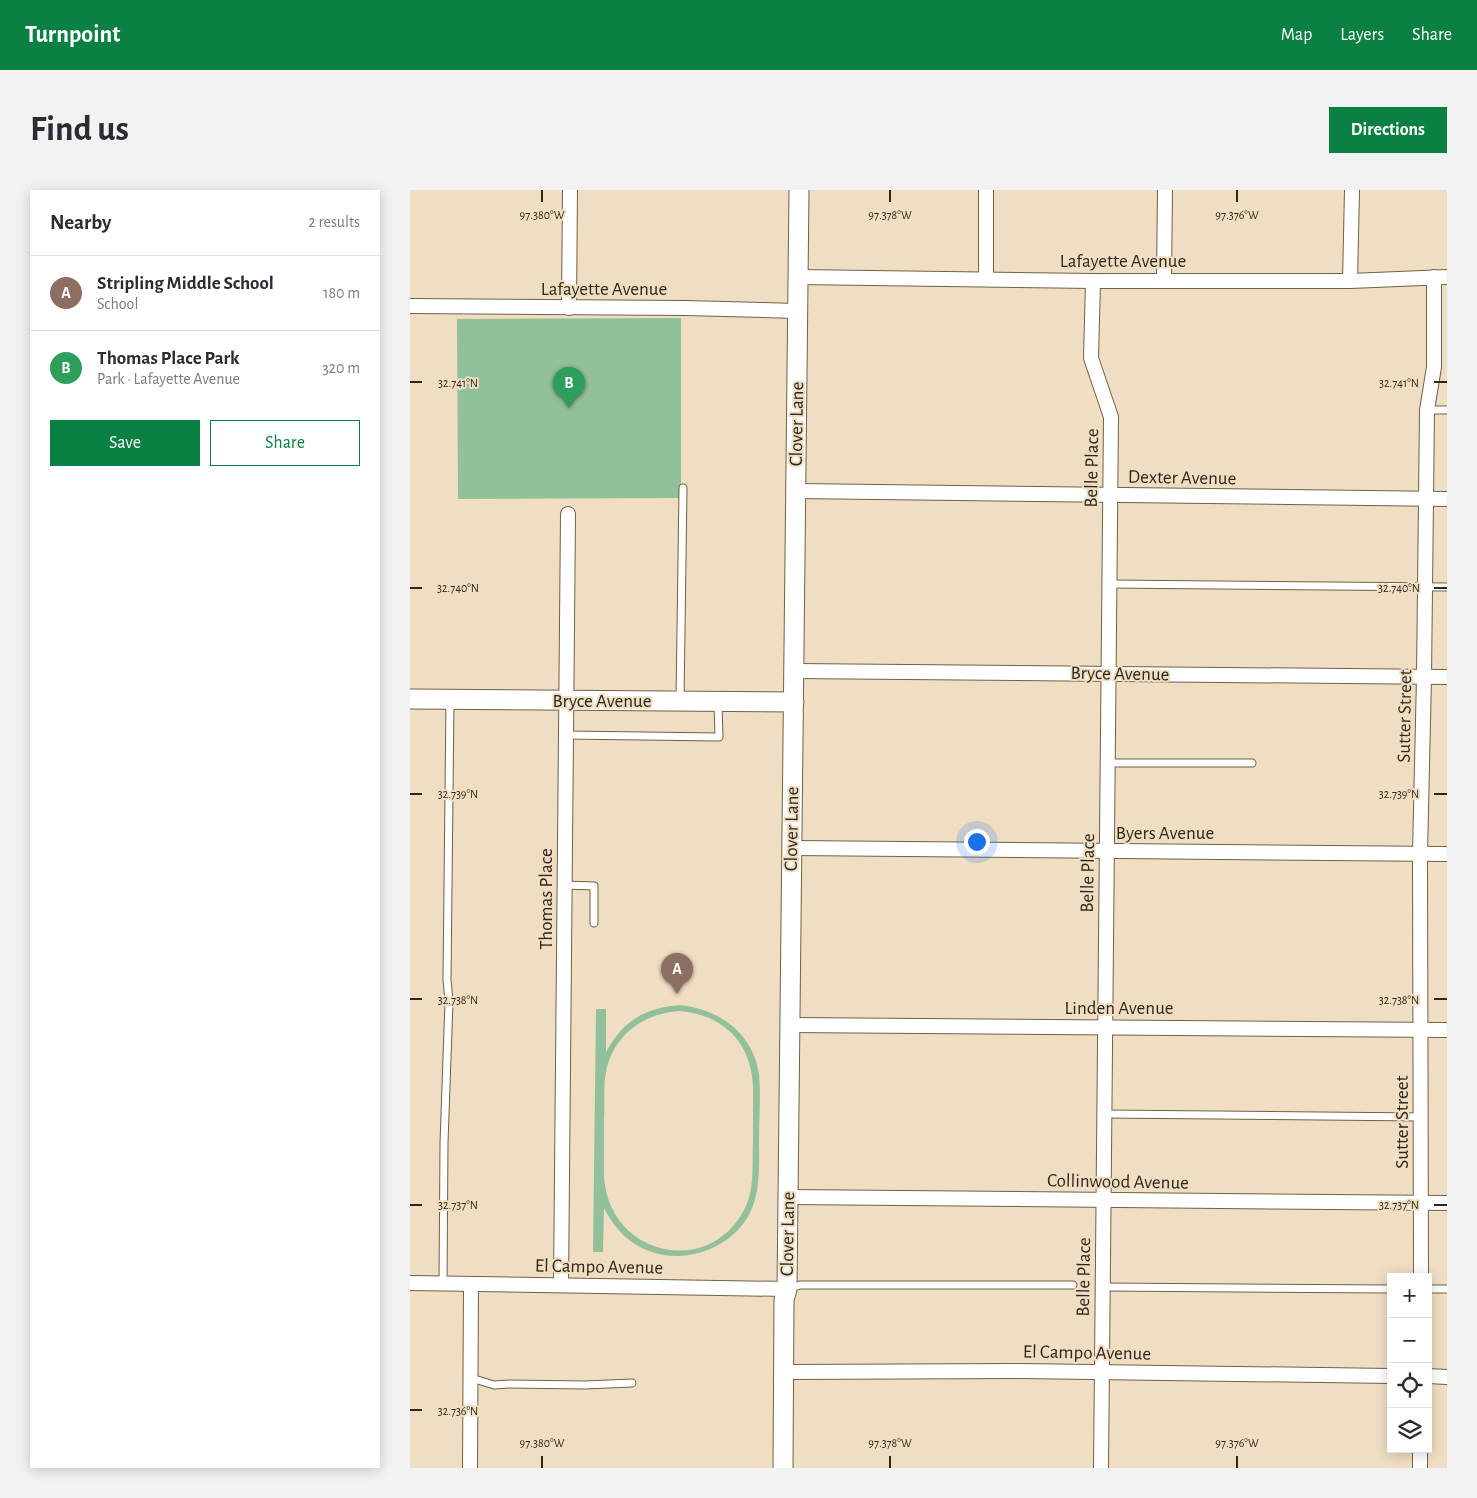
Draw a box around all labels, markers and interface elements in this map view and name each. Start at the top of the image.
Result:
text: Turnpoint [25,23,120,47]
text: Map [1281,26,1312,44]
text: Layers [1340,26,1384,44]
text: Share [1412,26,1452,44]
button: Directions [1329,107,1447,153]
text: Find us [30,112,129,147]
text: 97.380°W [520,209,565,221]
text: 97.378°W [868,209,912,221]
text: 97.376°W [1215,209,1259,221]
text: Nearby [50,212,111,233]
text: 2 results [308,214,360,230]
street label: Lafayette Avenue [1060,252,1186,271]
text: Stripling Middle School [97,274,274,293]
street label: Lafayette Avenue [541,280,667,299]
text: A [61,285,71,301]
text: 180 m [323,285,360,301]
text: School [97,296,138,312]
text: Thomas Place Park [97,349,239,368]
text: B [61,360,71,376]
text: 320 m [322,360,360,376]
pin: B [553,367,585,408]
text: Park · Lafayette Avenue [97,371,240,387]
text: 32.741°N [438,377,478,389]
text: 32.741°N [1379,377,1419,389]
street label: Clover Lane [787,382,807,466]
button: Save [50,420,200,466]
button: Share [210,420,360,466]
street label: Belle Place [1082,428,1102,508]
street label: Dexter Avenue [1128,468,1236,488]
text: 32.740°N [437,582,479,594]
text: 32.740°N [1378,582,1420,594]
street label: Bryce Avenue [1070,664,1170,684]
street label: Sutter Street [1395,669,1415,763]
street label: Bryce Avenue [553,692,651,711]
street label: Clover Lane [782,787,802,871]
text: 32.739°N [438,788,478,800]
text: 32.739°N [1379,788,1419,800]
street label: Byers Avenue [1116,824,1214,843]
your location [964,829,990,855]
street label: Belle Place [1078,833,1098,913]
street label: Thomas Place [537,848,556,950]
pin: A [661,953,693,994]
text: 32.738°N [438,994,478,1006]
text: 32.738°N [1379,994,1419,1006]
street label: Linden Avenue [1064,999,1174,1018]
street label: Sutter Street [1393,1075,1412,1169]
street label: Collinwood Avenue [1047,1171,1189,1193]
street label: Clover Lane [778,1192,798,1276]
text: 32.737°N [438,1199,478,1211]
text: 32.737°N [1379,1199,1419,1211]
street label: Belle Place [1074,1237,1094,1317]
street label: El Campo Avenue [535,1256,663,1278]
map controls [1387,1273,1432,1453]
button: + [1387,1273,1432,1318]
button: − [1387,1318,1432,1363]
street label: El Campo Avenue [1023,1342,1151,1364]
button: locate [1387,1363,1432,1408]
text: 32.736°N [438,1405,478,1417]
button: layers [1387,1408,1432,1453]
text: 97.380°W [520,1437,565,1449]
text: 97.378°W [868,1437,912,1449]
text: 97.376°W [1215,1437,1259,1449]

